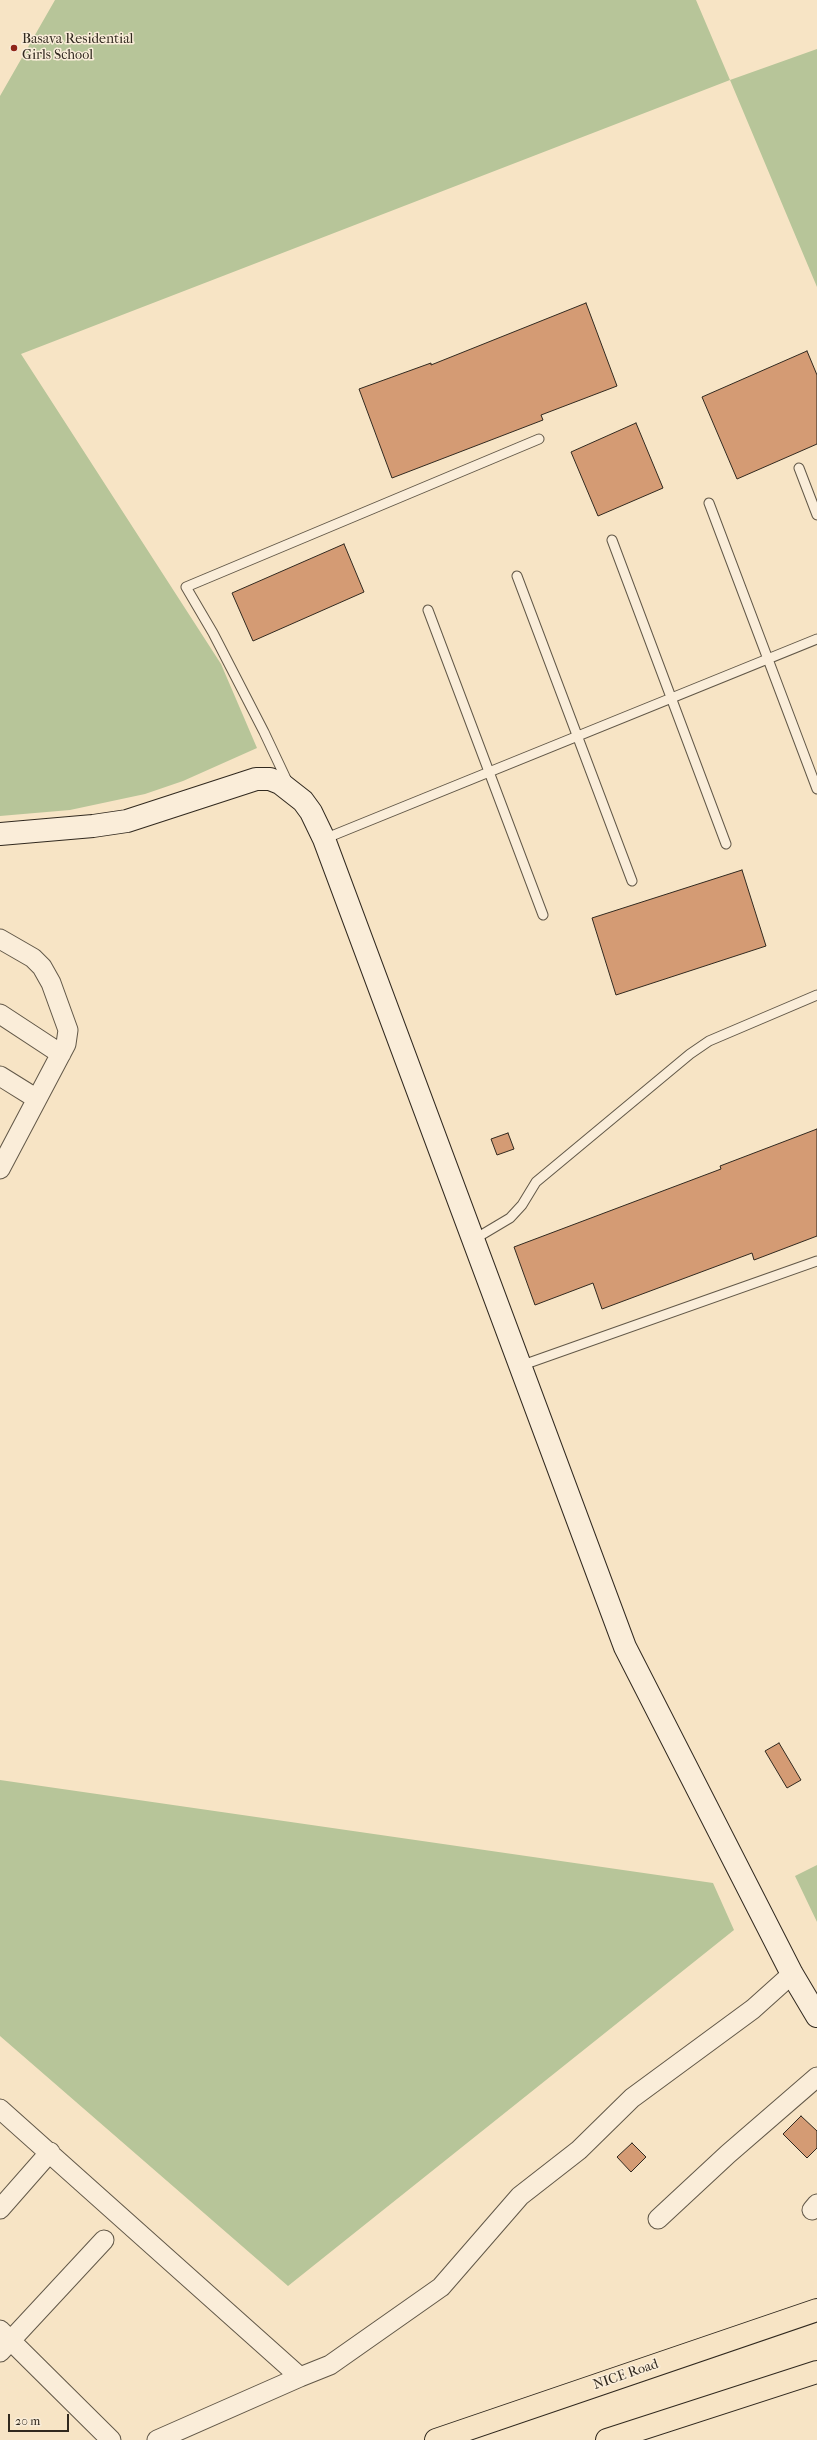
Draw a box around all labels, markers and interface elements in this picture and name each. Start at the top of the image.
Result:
place label: Basava Residential Girls School [22,32,133,64]
marker: Basava Residential Girls School [9,43,19,53]
street label: NICE Road [591,2356,661,2394]
scale bar [10,2406,71,2432]
text: 20 m [15,2414,40,2428]

